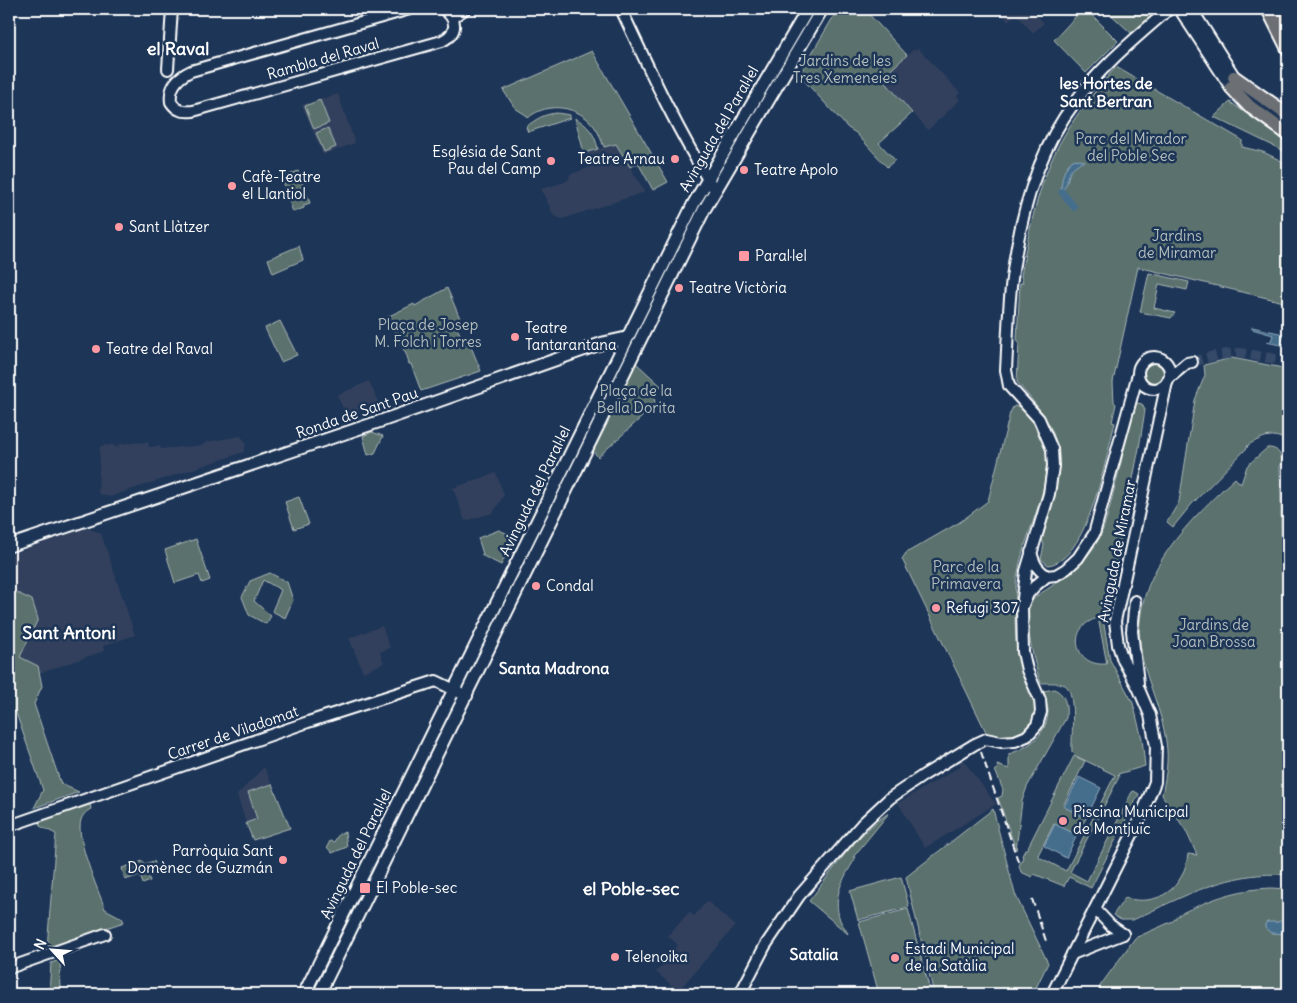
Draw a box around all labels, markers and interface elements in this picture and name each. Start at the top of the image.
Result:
street label: Rambla del Raval [265,33,381,84]
district label: el Raval [147,37,209,60]
park label: Jardins de les Tres Xemeneies [793,51,897,87]
street label: Avinguda del Paral·lel [675,62,762,195]
district label: les Hortes de Sant Bertran [1059,73,1153,111]
park label: Parc del Mirador del Poble Sec [1075,129,1187,165]
place label: Església de Sant Pau del Camp [432,142,541,178]
place label: Teatre Arnau [577,149,665,168]
marker: Teatre Arnau [669,153,681,165]
marker: Església de Sant Pau del Camp [545,155,557,167]
place label: Teatre Apolo [754,160,838,179]
marker: Teatre Apolo [738,164,750,176]
place label: Cafè-Teatre el Llantiol [242,167,321,203]
marker: Cafè-Teatre el Llantiol [226,180,238,192]
place label: Sant Llàtzer [129,217,209,236]
marker: Sant Llàtzer [113,221,125,233]
park label: Jardins de Miramar [1138,226,1216,262]
place label: Paral·lel [755,246,807,265]
marker: Paral·lel [737,249,751,263]
place label: Teatre Victòria [689,278,787,297]
marker: Teatre Victòria [673,282,685,294]
park label: Plaça de Josep M. Folch i Torres [374,315,482,351]
place label: Teatre Tantarantana [525,318,617,354]
marker: Teatre Tantarantana [509,331,521,343]
place label: Teatre del Raval [106,339,213,358]
marker: Teatre del Raval [90,343,102,355]
park label: Plaça de la Bella Dorita [597,381,676,417]
street label: Ronda de Sant Pau [293,383,421,442]
street label: Avinguda del Paral·lel [495,423,574,559]
street label: Avinguda de Miramar [1093,478,1140,624]
park label: Parc de la Primavera [931,557,1001,593]
place label: Condal [546,576,594,595]
marker: Condal [530,580,542,592]
place label: Refugi 307 [946,598,1018,617]
marker: Refugi 307 [930,602,942,614]
park label: Jardins de Joan Brossa [1172,615,1256,651]
district label: Sant Antoni [22,621,116,644]
district label: Santa Madrona [499,658,609,678]
street label: Carrer de Viladomat [165,701,301,764]
street label: Avinguda del Paral·lel [316,786,395,922]
place label: Piscina Municipal de Montjuïc [1073,802,1188,838]
marker: Piscina Municipal de Montjuïc [1057,815,1069,827]
place label: Parròquia Sant Domènec de Guzmán [127,841,273,877]
marker: Parròquia Sant Domènec de Guzmán [277,854,289,866]
district label: el Poble-sec [583,877,679,900]
place label: El Poble-sec [376,878,458,897]
marker: El Poble-sec [358,881,372,895]
north arrow [28,926,78,976]
text: N [30,936,51,953]
place label: Estadi Municipal de la Satàlia [905,939,1014,975]
district label: Satalia [790,944,838,964]
place label: Telenoika [625,947,688,966]
marker: Telenoika [609,951,621,963]
marker: Estadi Municipal de la Satàlia [889,952,901,964]

